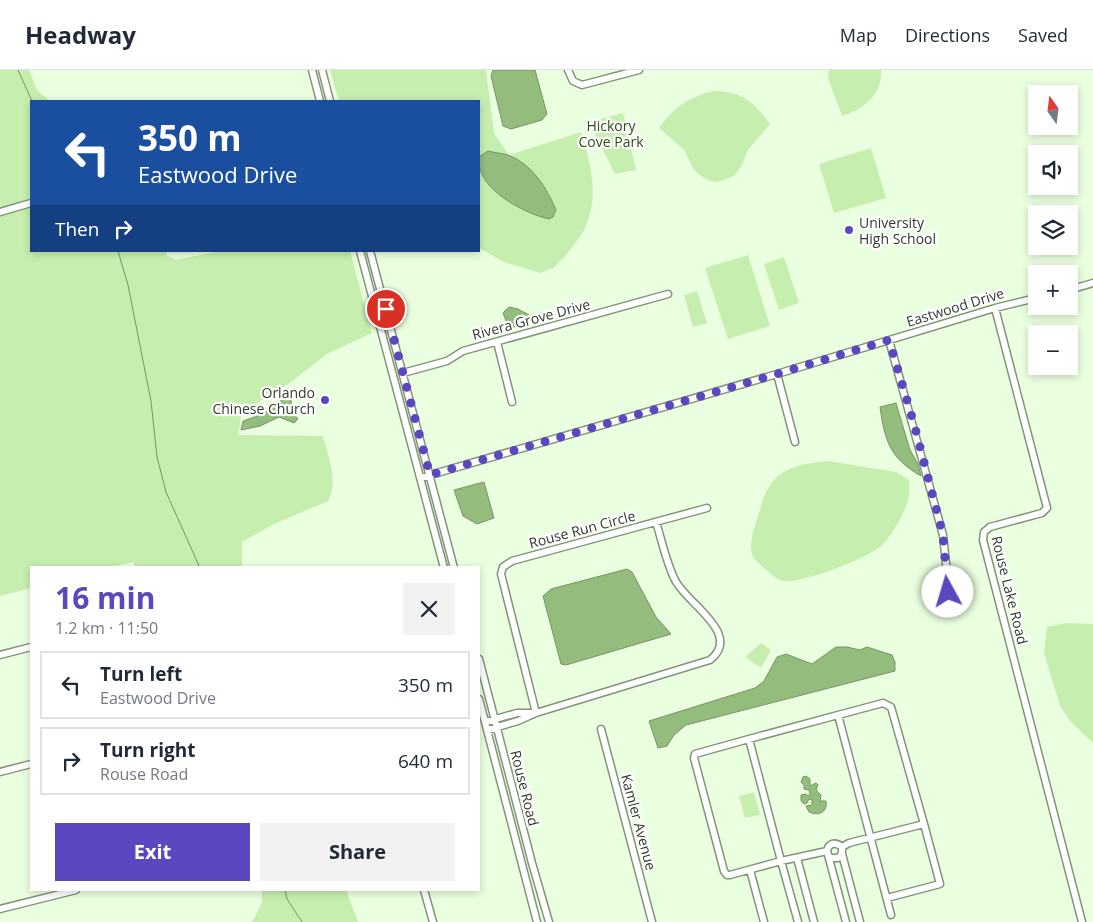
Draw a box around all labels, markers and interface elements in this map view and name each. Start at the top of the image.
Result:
text: Headway [25,18,136,51]
text: Map [840,23,877,47]
text: Directions [905,23,990,47]
text: Saved [1018,23,1068,47]
north arrow [1028,85,1078,135]
map controls [1028,85,1078,375]
text: 350 m [138,114,242,161]
park label: Hickory Cove Park [578,116,644,151]
icon: left [55,120,120,185]
button: sound [1028,145,1078,195]
text: Eastwood Drive [138,159,297,189]
button: layers [1028,205,1078,255]
place label: University High School [859,213,936,248]
icon: right [109,215,137,243]
text: Then [55,216,99,242]
marker: University High School [843,224,855,236]
button: + [1028,265,1078,315]
street label: Eastwood Drive [904,283,1006,331]
pin [365,288,407,330]
street label: Rivera Grove Drive [470,294,592,344]
icon: arrive [372,295,400,323]
button: − [1028,325,1078,375]
place label: Orlando Chinese Church [212,383,315,418]
marker: Orlando Chinese Church [319,394,331,406]
street label: Rouse Run Circle [527,506,637,552]
street label: Rouse Lake Road [987,534,1033,646]
position arrow [921,565,973,617]
text: 16 min [55,577,155,618]
button: close [403,583,455,635]
text: 1.2 km · 11:50 [55,617,158,639]
text: Turn left [100,661,182,687]
icon: left [57,671,85,699]
text: 350 m [398,672,453,698]
text: Eastwood Drive [100,687,216,709]
text: Turn right [100,737,195,763]
icon: right [57,747,85,775]
text: 640 m [398,748,453,774]
street label: Rouse Road [506,748,544,828]
text: Rouse Road [100,763,188,785]
street label: Kamler Avenue [617,772,661,872]
button: Exit [55,823,250,881]
button: Share [260,823,455,881]

